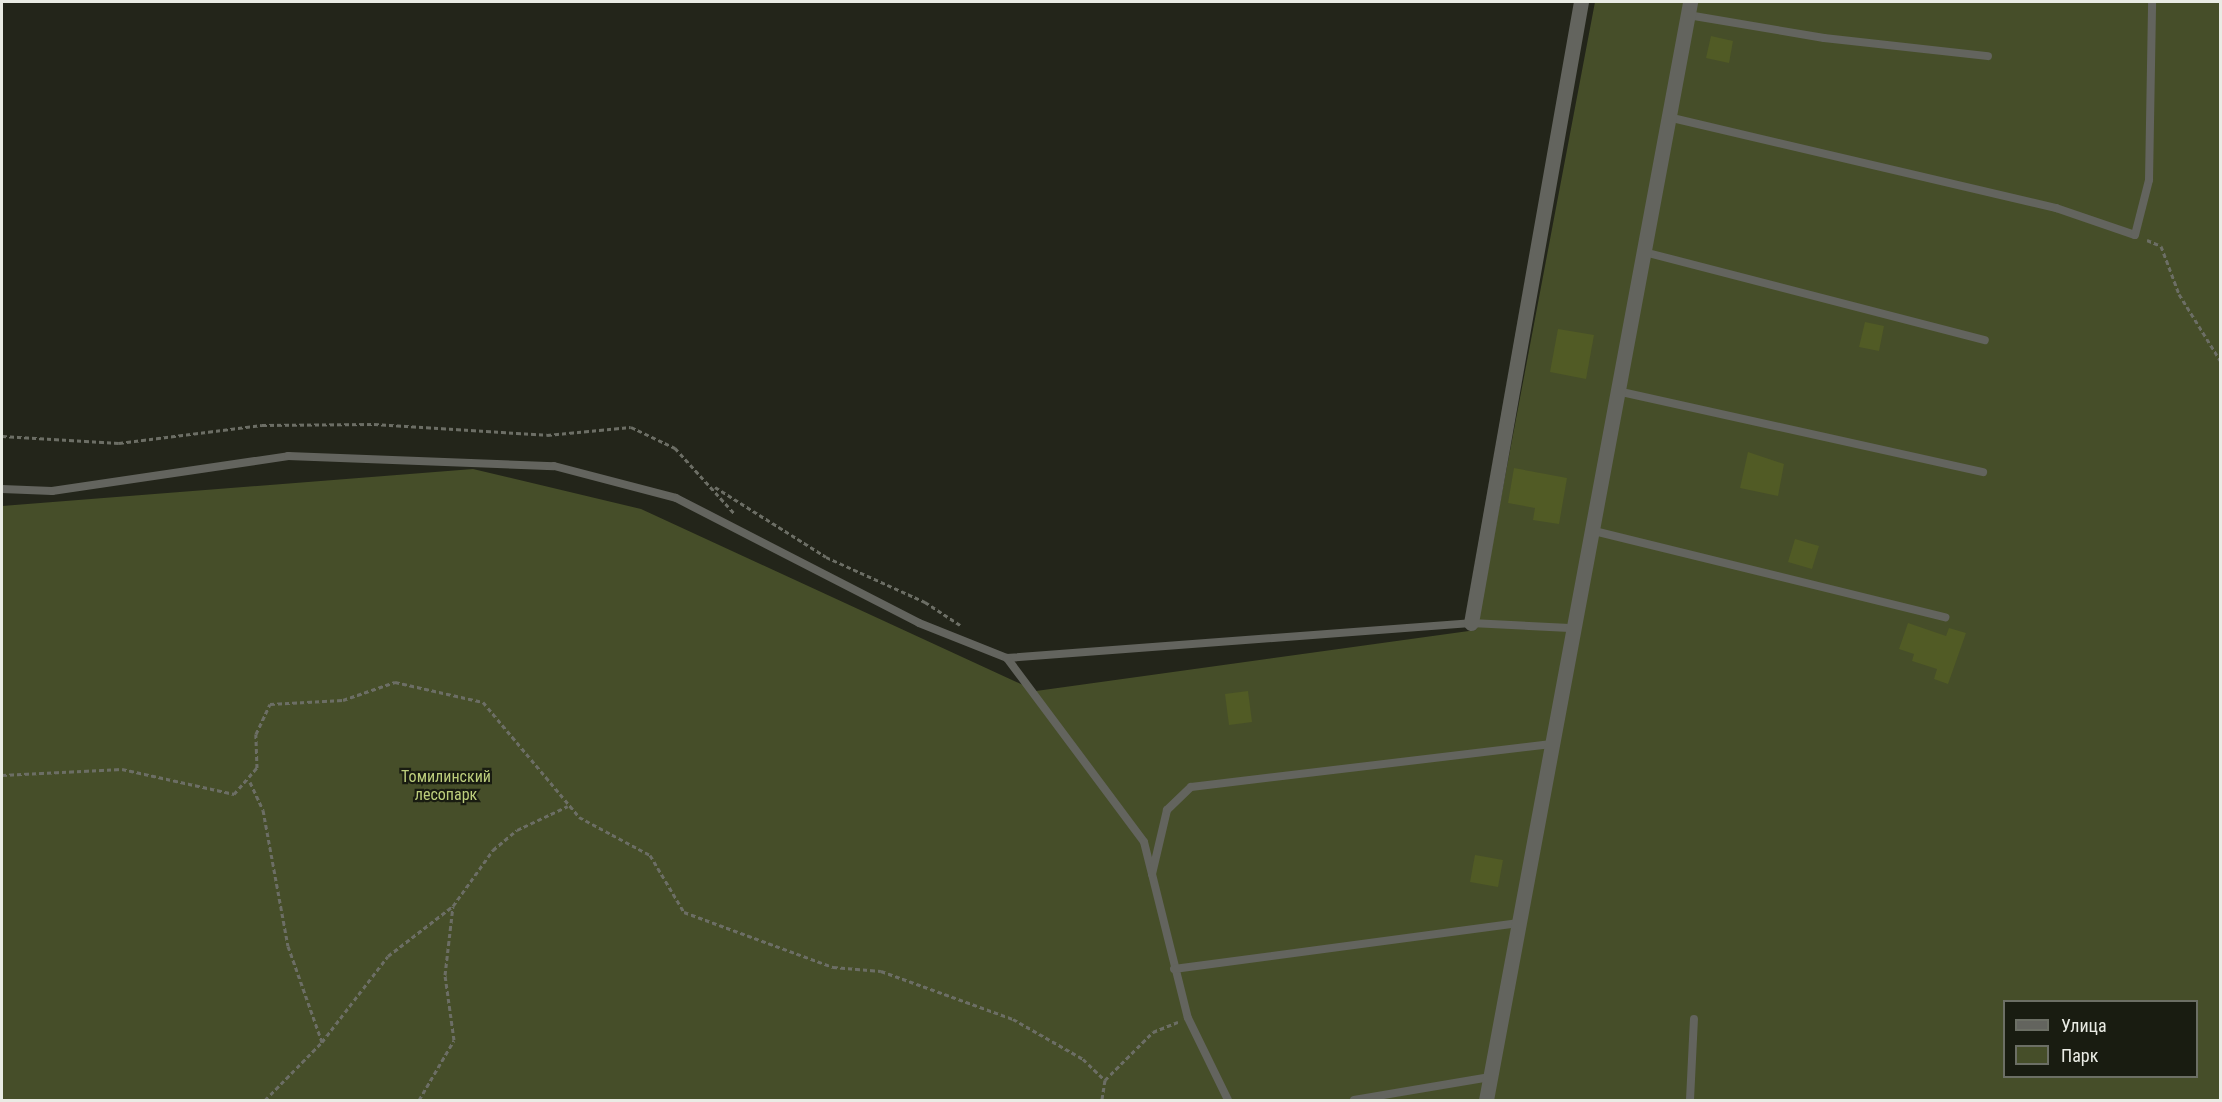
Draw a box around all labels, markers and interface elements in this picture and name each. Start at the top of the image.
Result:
park label: Томилинский лесопарк [401,767,491,805]
legend [2003,1000,2198,1078]
text: Улица [2061,1015,2107,1036]
text: Парк [2061,1045,2098,1066]

